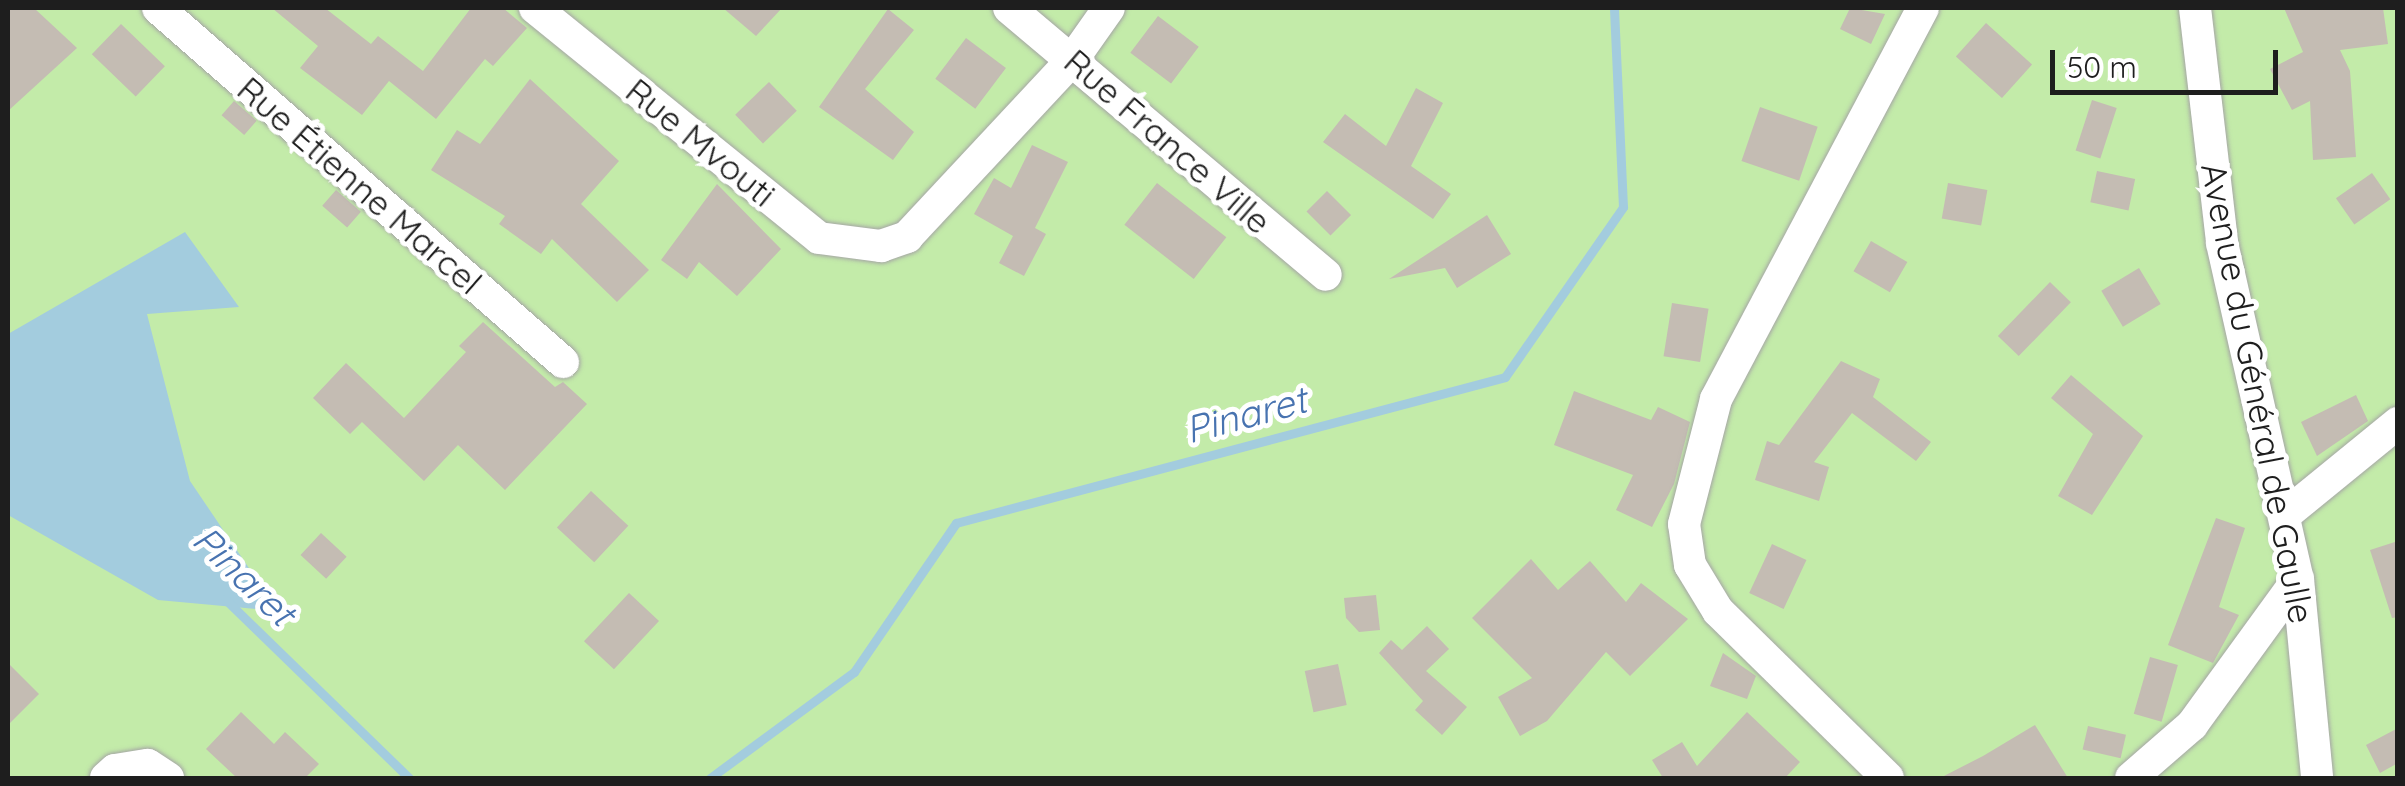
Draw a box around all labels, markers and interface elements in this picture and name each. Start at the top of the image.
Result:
scale bar [2055,30,2282,92]
street label: Rue France Ville [1056,40,1280,242]
text: 50 m [2067,48,2137,86]
street label: Rue Étienne Marcel [229,67,491,303]
street label: Rue Mvouti [618,69,784,215]
street label: Avenue du Général de Gaulle [2193,159,2323,627]
water label: Pinaret [1180,377,1312,453]
water label: Pinaret [184,517,304,635]

